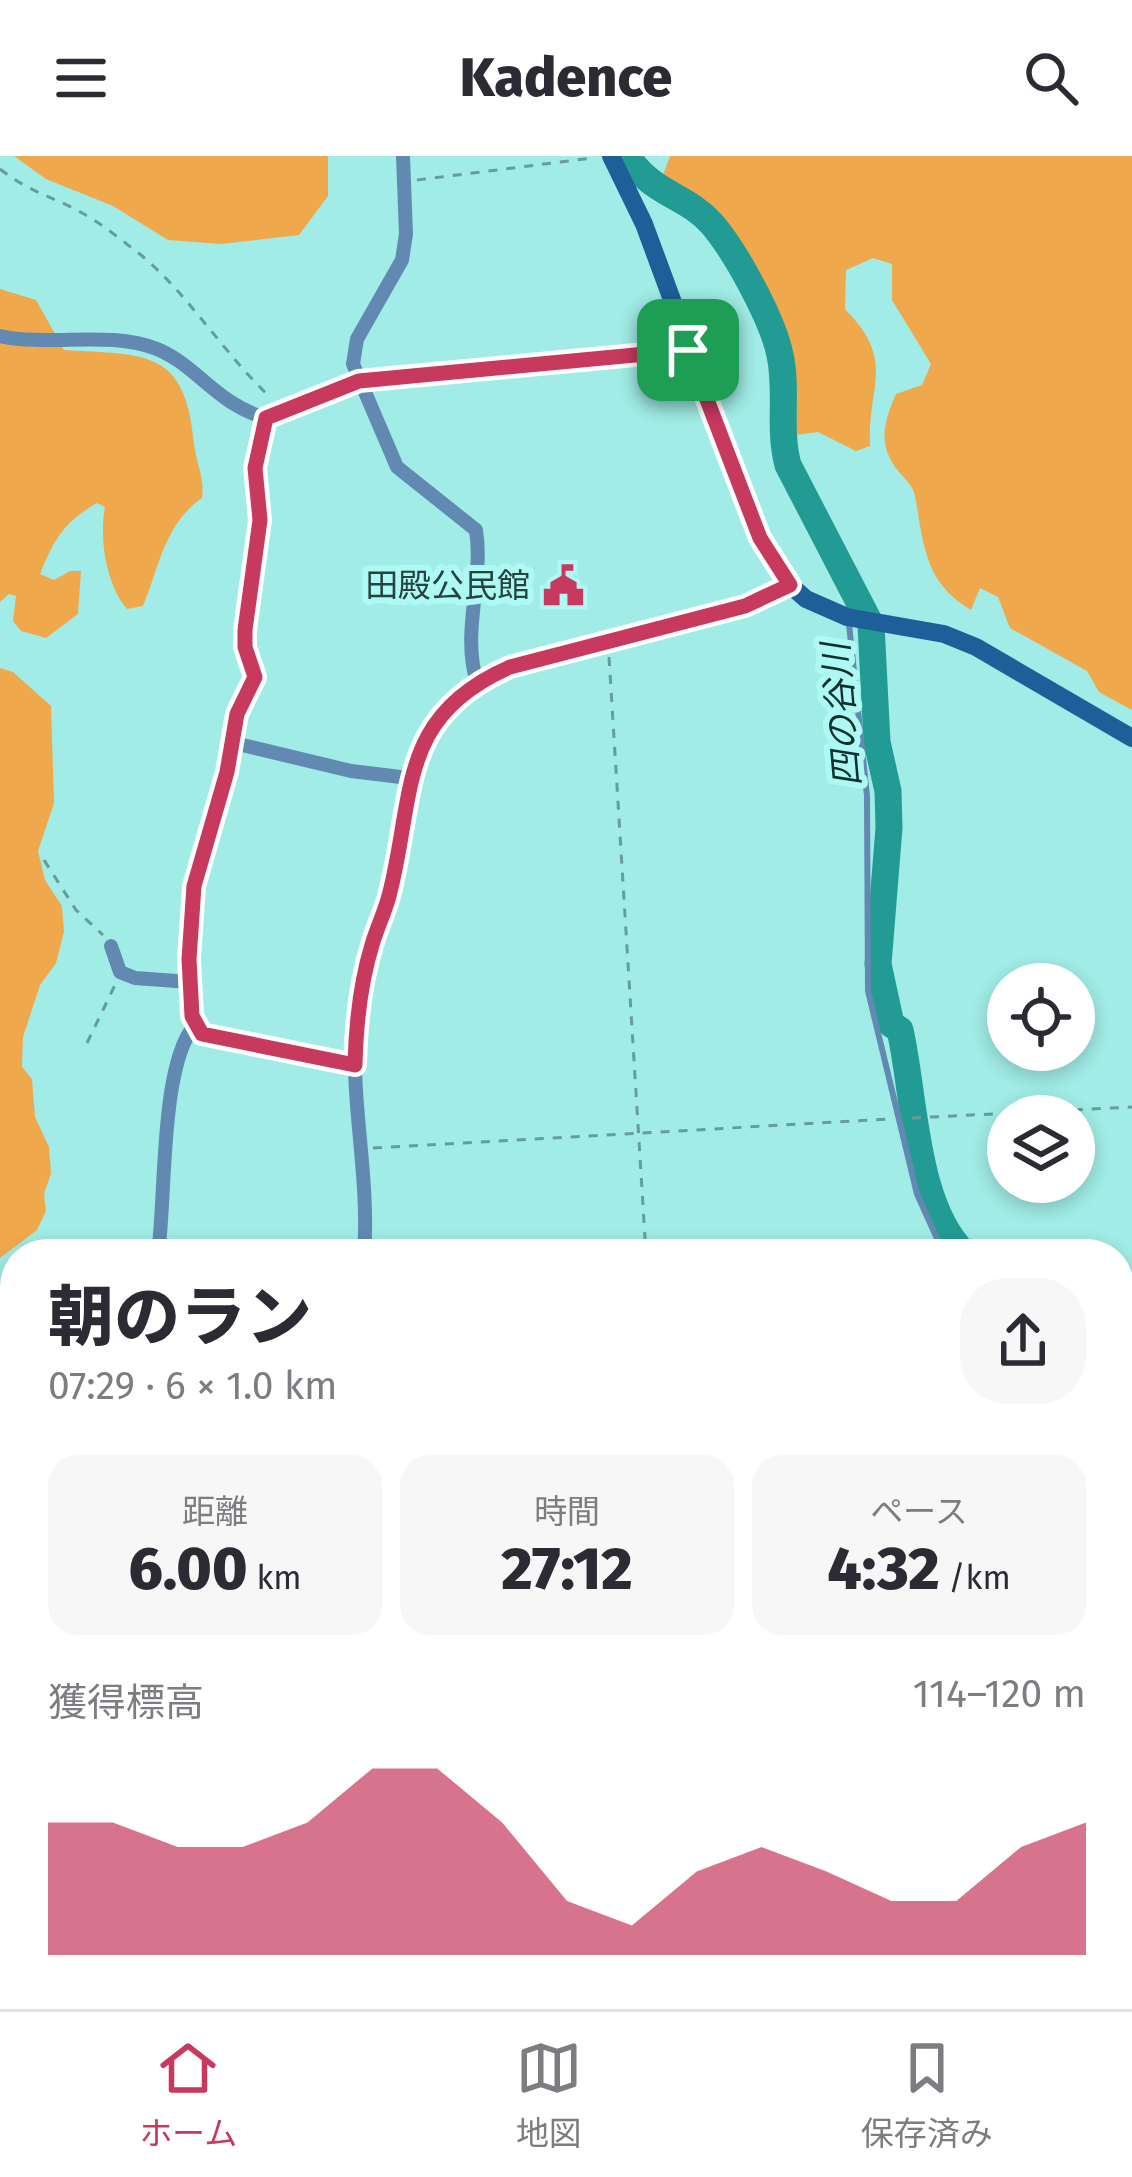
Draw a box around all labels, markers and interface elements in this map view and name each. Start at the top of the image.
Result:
icon: menu [48,45,114,111]
icon: search [1018,45,1084,111]
text: Kadence [460,46,672,110]
pin [637,299,739,401]
icon: arrive [655,317,721,383]
public building icon: 田殿公民館 [541,563,587,609]
place label: 田殿公民館 [365,566,530,606]
water label: 四の谷川 [813,637,870,789]
map controls [987,963,1095,1203]
button: locate [987,963,1095,1071]
button: layers [987,1095,1095,1203]
text: 朝のラン [48,1278,312,1357]
button: share [960,1278,1086,1404]
text: 07:29 · 6 × 1.0 km [48,1363,337,1409]
text: 距離 [182,1492,248,1532]
text: 時間 [534,1492,600,1532]
text: ペース [870,1492,968,1532]
text: 6.00 [128,1533,248,1605]
text: 27:12 [501,1533,633,1605]
text: 4:32 [827,1533,940,1605]
text: km [248,1558,302,1598]
text: /km [940,1558,1011,1598]
text: 114–120 m [913,1671,1086,1717]
text: 獲得標高 [48,1680,204,1726]
tab: ホーム [139,2035,237,2155]
tab: 地図 [516,2035,582,2155]
tab: 保存済み [861,2035,993,2155]

